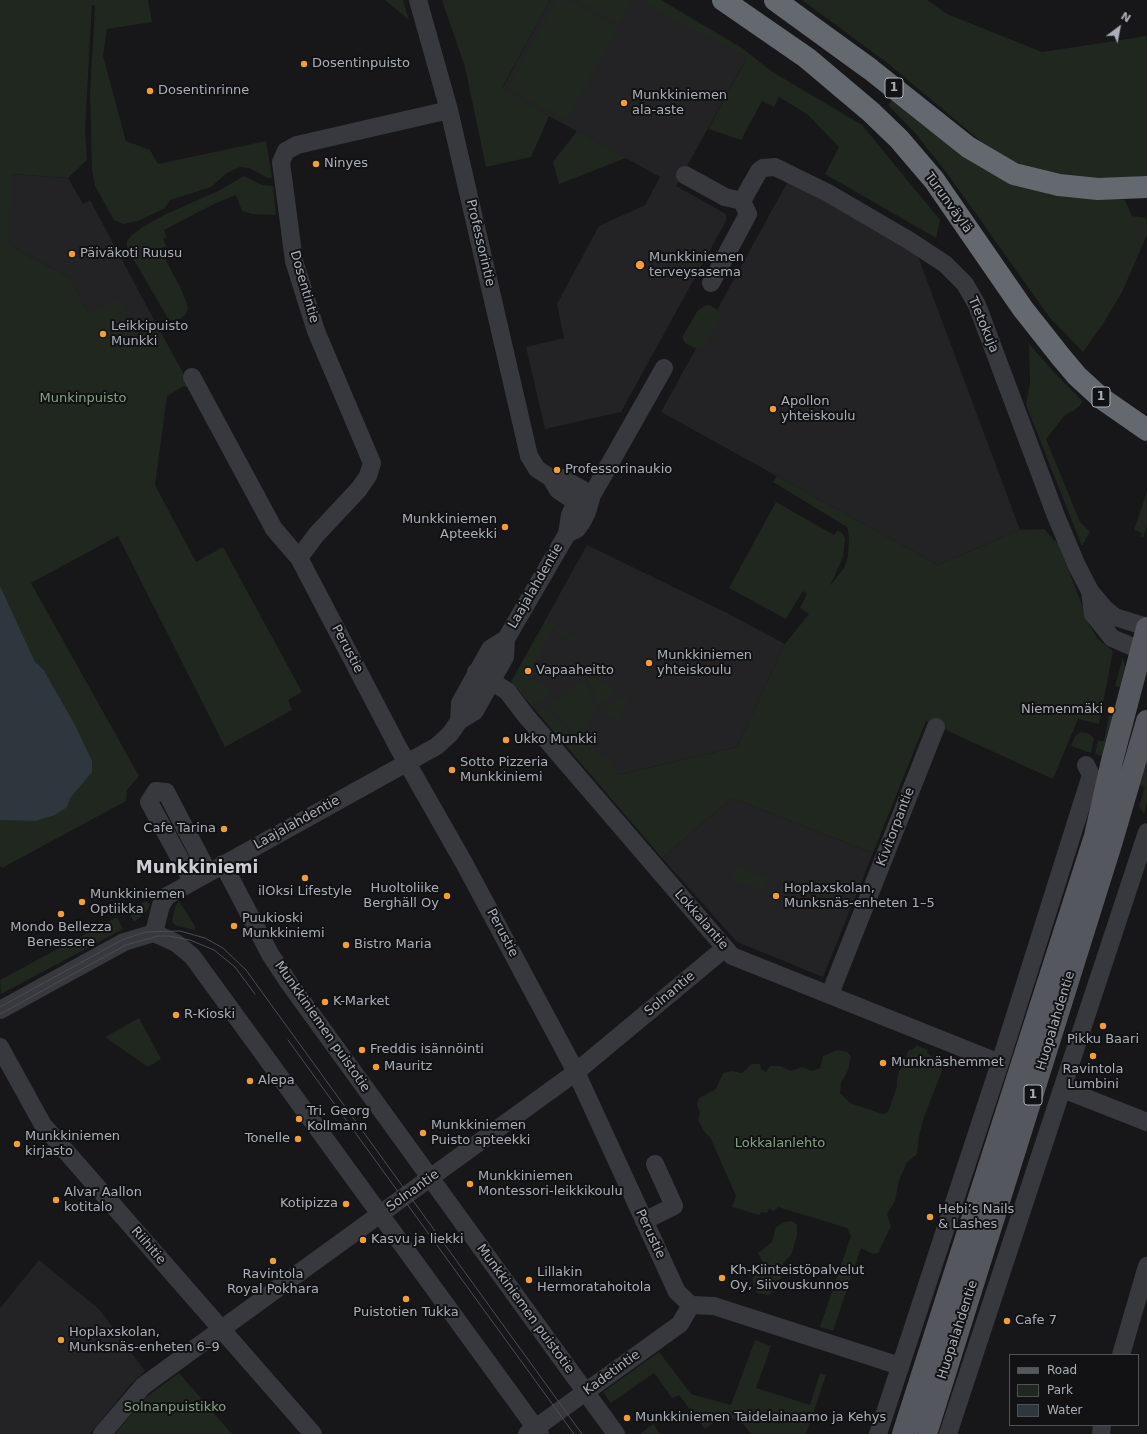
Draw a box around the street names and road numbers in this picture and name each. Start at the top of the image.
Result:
road number: 1 [885,78,903,98]
street label: Turunväylä [921,170,975,236]
street label: Professorintie [462,198,498,288]
street label: Dosentintie [286,249,322,325]
street label: Tietokuja [964,295,1002,355]
road number: 1 [1092,387,1110,407]
street label: Laajalahdentie [505,541,567,631]
street label: Perustie [328,622,366,676]
street label: Kivitorpantie [874,785,918,869]
street label: Laajalahdentie [251,793,343,853]
street label: Lokkalantie [671,887,731,953]
street label: Perustie [483,906,521,960]
street label: Munkkiniemen puistotie [271,959,373,1095]
street label: Solnantie [642,968,698,1020]
street label: Huopalahdentie [1033,969,1079,1073]
road number: 1 [1024,1085,1042,1105]
street label: Solnantie [384,1167,442,1215]
street label: Perustie [632,1207,668,1261]
street label: Riihitie [127,1224,169,1268]
street label: Munkkiniemen puistotie [473,1241,577,1377]
street label: Huopalahdentie [935,1279,981,1381]
street label: Kadetintie [581,1347,643,1399]

